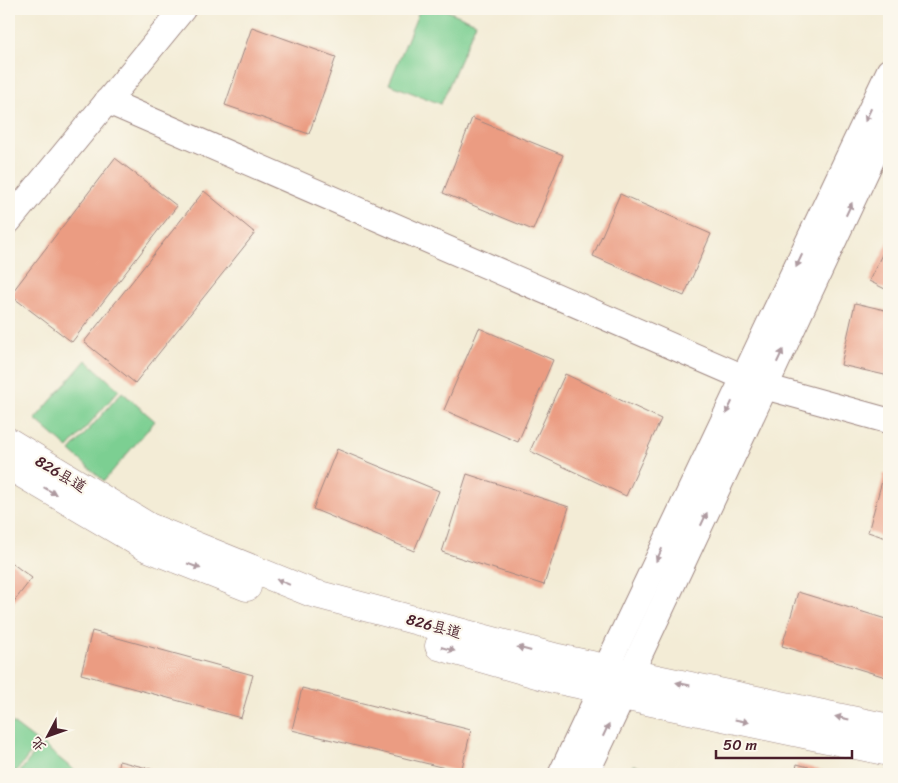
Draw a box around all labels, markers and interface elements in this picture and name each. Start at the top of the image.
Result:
one-way arrow [864,107,873,122]
one-way arrow [845,202,853,216]
one-way arrow [794,254,802,268]
one-way arrow [777,349,785,363]
one-way arrow [725,401,733,415]
street label: 826县道 [30,448,92,500]
one-way arrow [44,487,57,496]
one-way arrow [700,512,708,526]
one-way arrow [655,548,663,562]
one-way arrow [187,562,202,570]
one-way arrow [276,577,291,585]
street label: 826县道 [403,606,465,646]
one-way arrow [441,645,456,653]
one-way arrow [516,645,531,653]
one-way arrow [675,680,690,688]
north arrow [22,710,72,760]
one-way arrow [834,714,849,722]
one-way arrow [734,717,749,725]
one-way arrow [603,723,611,737]
scale bar [716,728,852,760]
text: 北 [25,731,53,758]
text: 50 m [723,732,758,758]

